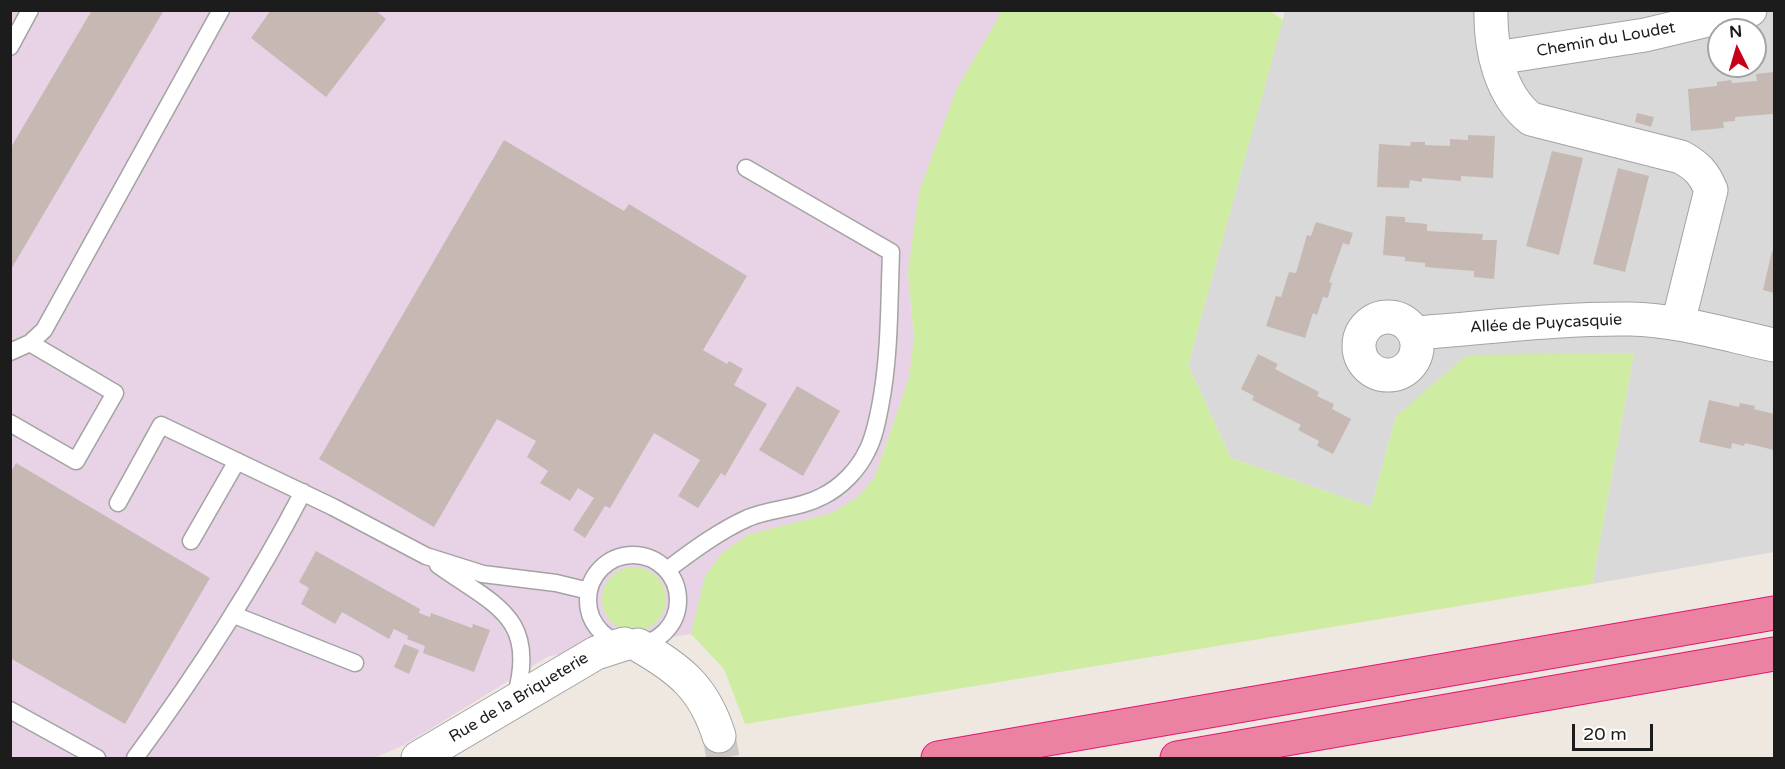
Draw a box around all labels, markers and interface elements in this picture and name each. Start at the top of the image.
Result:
street label: Chemin du Loudet [1535,18,1677,62]
north arrow [1707,18,1767,78]
text: N [1728,22,1743,43]
street label: Allée de Puycasquie [1469,310,1623,338]
street label: Rue de la Briqueterie [446,649,592,747]
scale bar [1575,712,1656,750]
text: 20 m [1583,723,1627,745]

